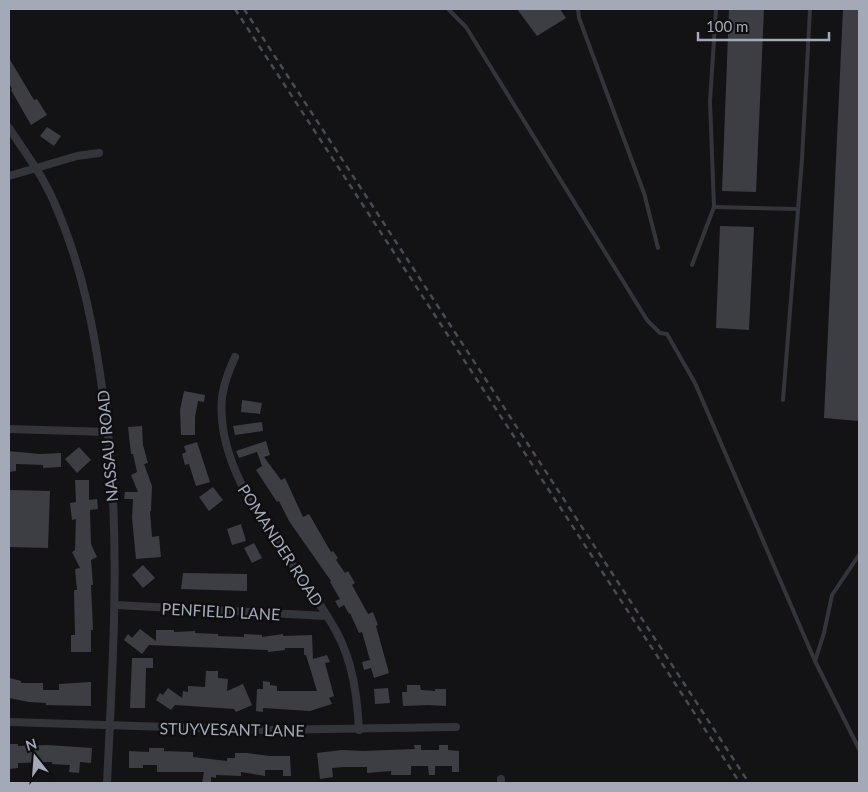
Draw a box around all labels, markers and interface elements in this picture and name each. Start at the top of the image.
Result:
scale bar [698,10,829,42]
text: 100 m [706,17,748,35]
street label: NASSAU ROAD [93,389,121,503]
street label: POMANDER ROAD [235,481,327,609]
street label: PENFIELD LANE [161,598,281,624]
street label: STUYVESANT LANE [159,718,305,740]
north arrow [10,732,60,782]
text: N [23,734,39,754]

